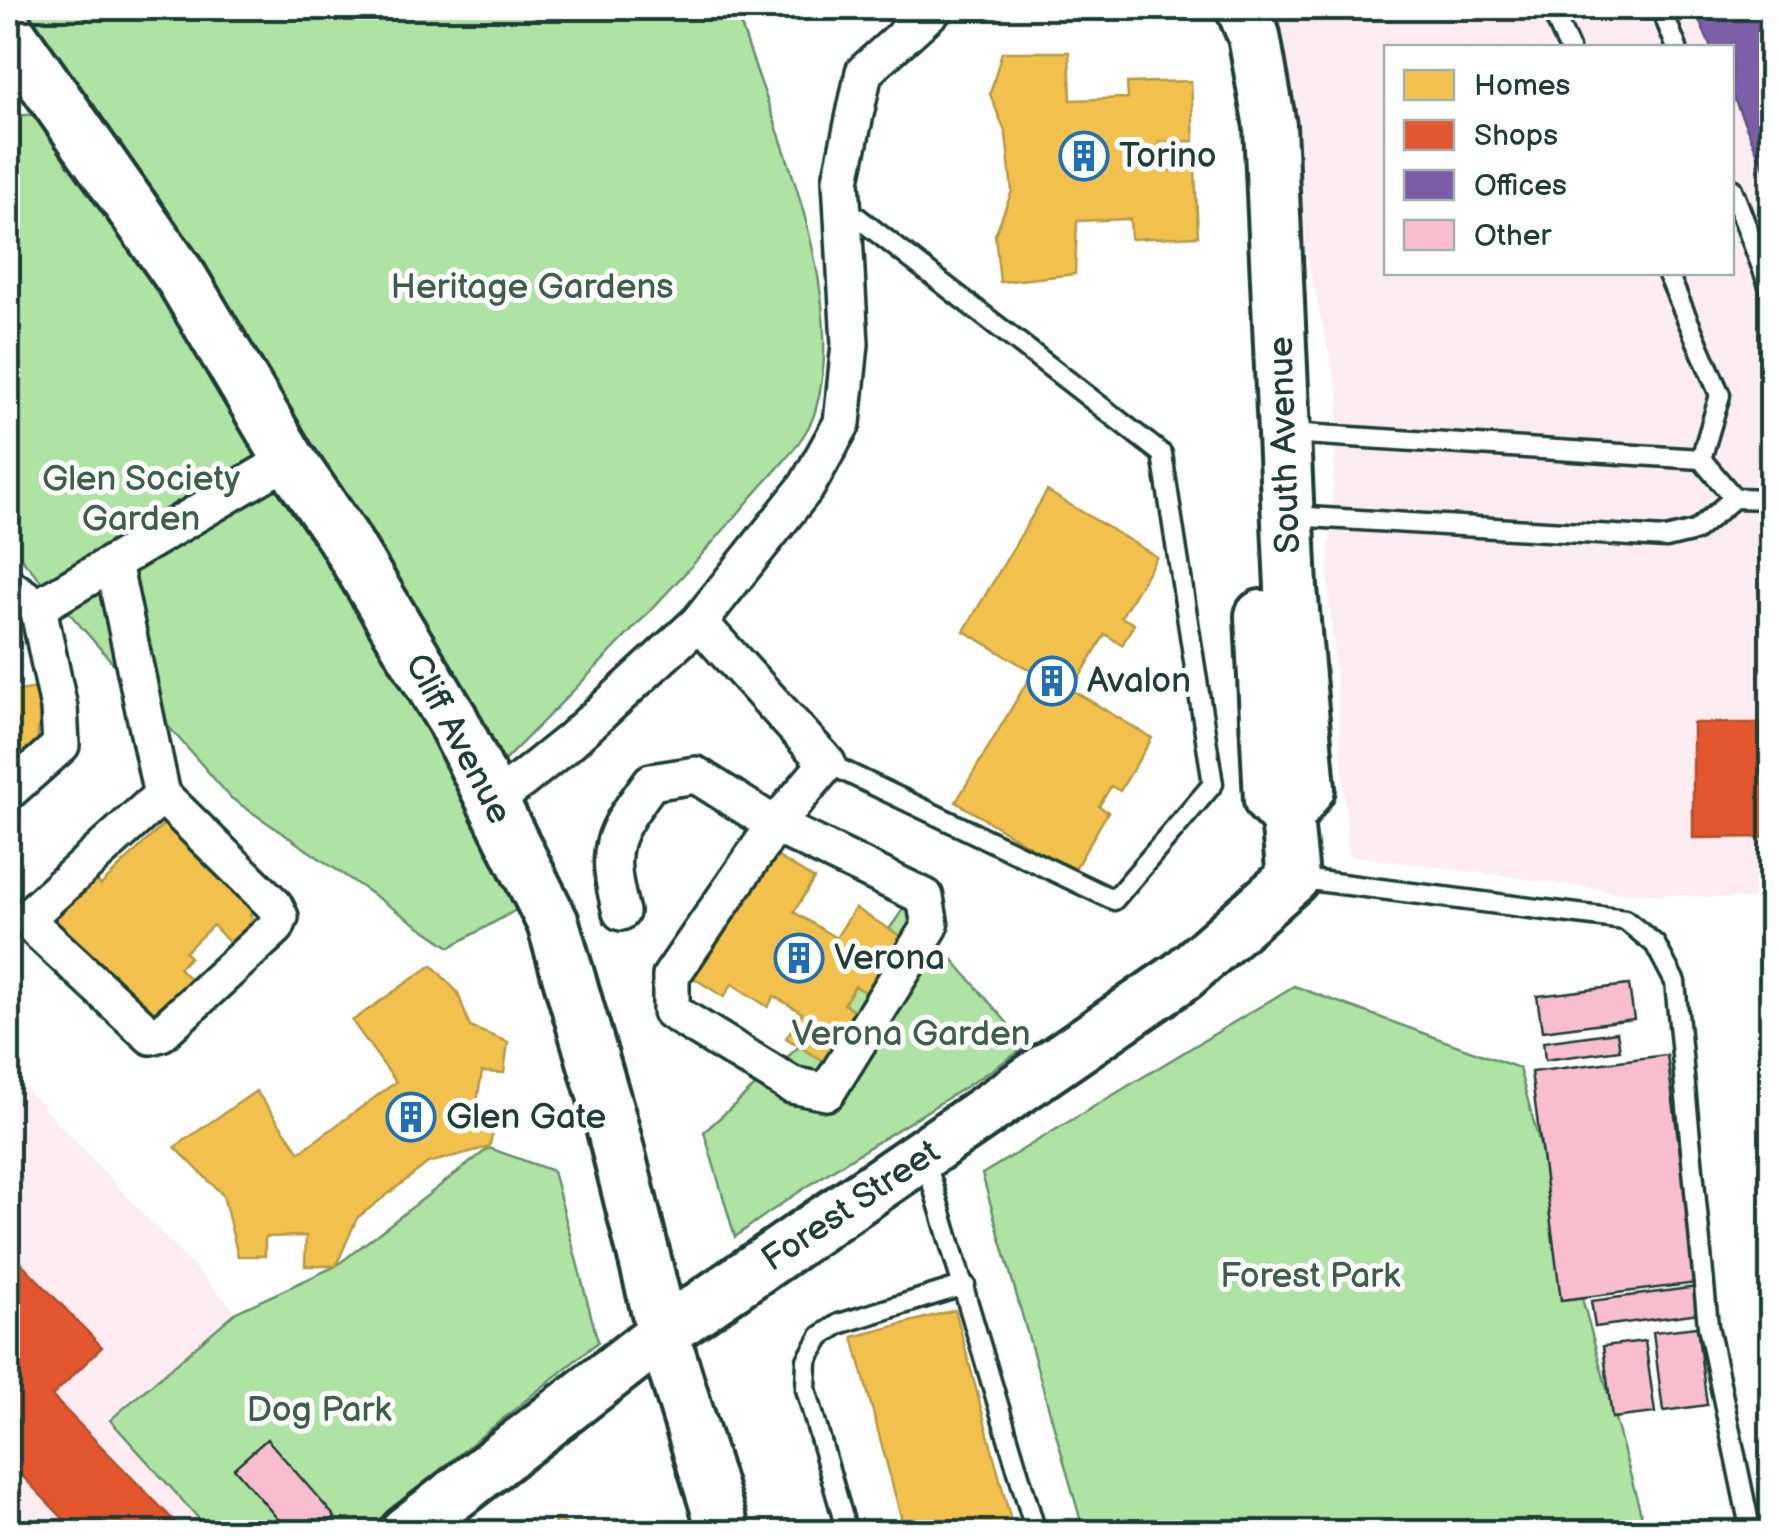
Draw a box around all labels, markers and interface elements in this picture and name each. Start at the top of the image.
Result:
legend [1384,45,1734,275]
text: Homes [1474,68,1571,104]
text: Shops [1474,118,1558,154]
building icon: Torino [1058,130,1110,182]
place label: Torino [1119,135,1217,178]
text: Offices [1474,168,1567,204]
text: Other [1474,218,1552,254]
park label: Heritage Gardens [390,266,674,309]
street label: South Avenue [1260,336,1310,554]
park label: Glen Society Garden [42,458,240,541]
street label: Cliff Avenue [395,646,521,832]
building icon: Avalon [1026,655,1078,707]
place label: Avalon [1087,660,1191,703]
building icon: Verona [773,932,825,984]
place label: Verona [834,937,945,980]
park label: Verona Garden [791,1013,1031,1056]
building icon: Glen Gate [385,1091,437,1143]
place label: Glen Gate [446,1096,606,1139]
street label: Forest Street [754,1131,948,1281]
park label: Forest Park [1220,1255,1401,1298]
park label: Dog Park [247,1389,392,1432]

